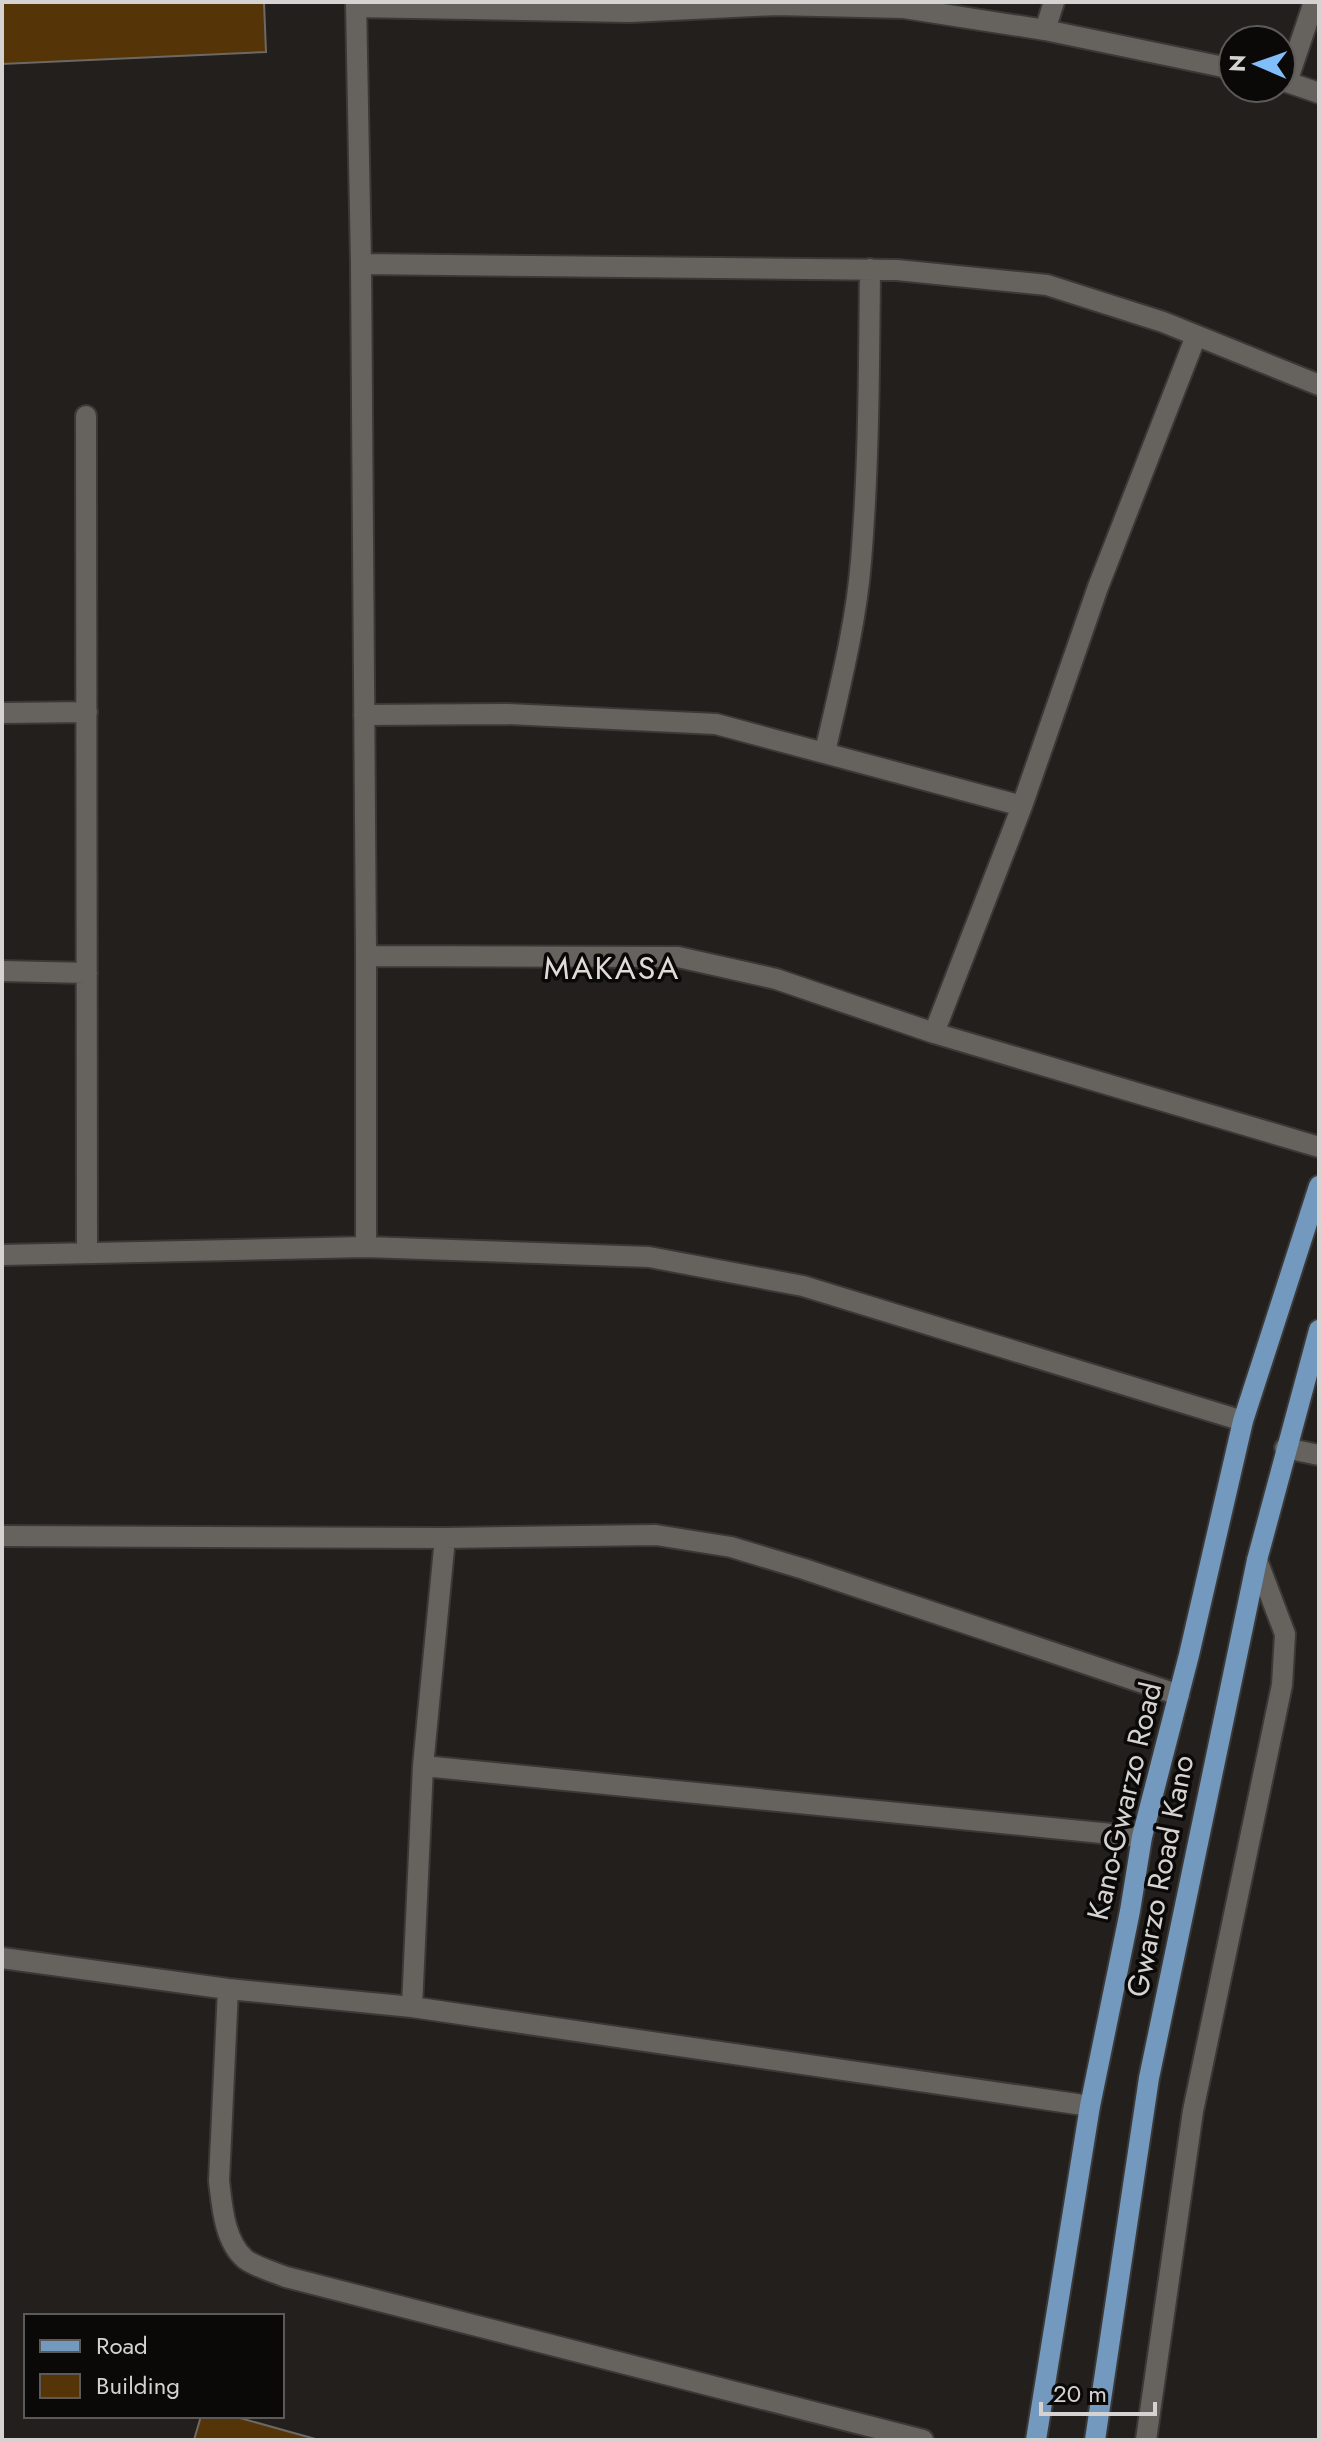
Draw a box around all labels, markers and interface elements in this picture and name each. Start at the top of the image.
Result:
north arrow [1217,24,1297,104]
text: N [1221,54,1253,73]
district label: MAKASA [544,945,680,991]
street label: Kano-Gwarzo Road [1076,1678,1172,1924]
street label: Gwarzo Road Kano [1115,1751,1205,2001]
legend [24,2314,284,2418]
text: Road [96,2328,148,2363]
scale bar [1041,2366,1155,2416]
text: Building [96,2368,180,2403]
text: 20 m [1053,2376,1107,2411]

